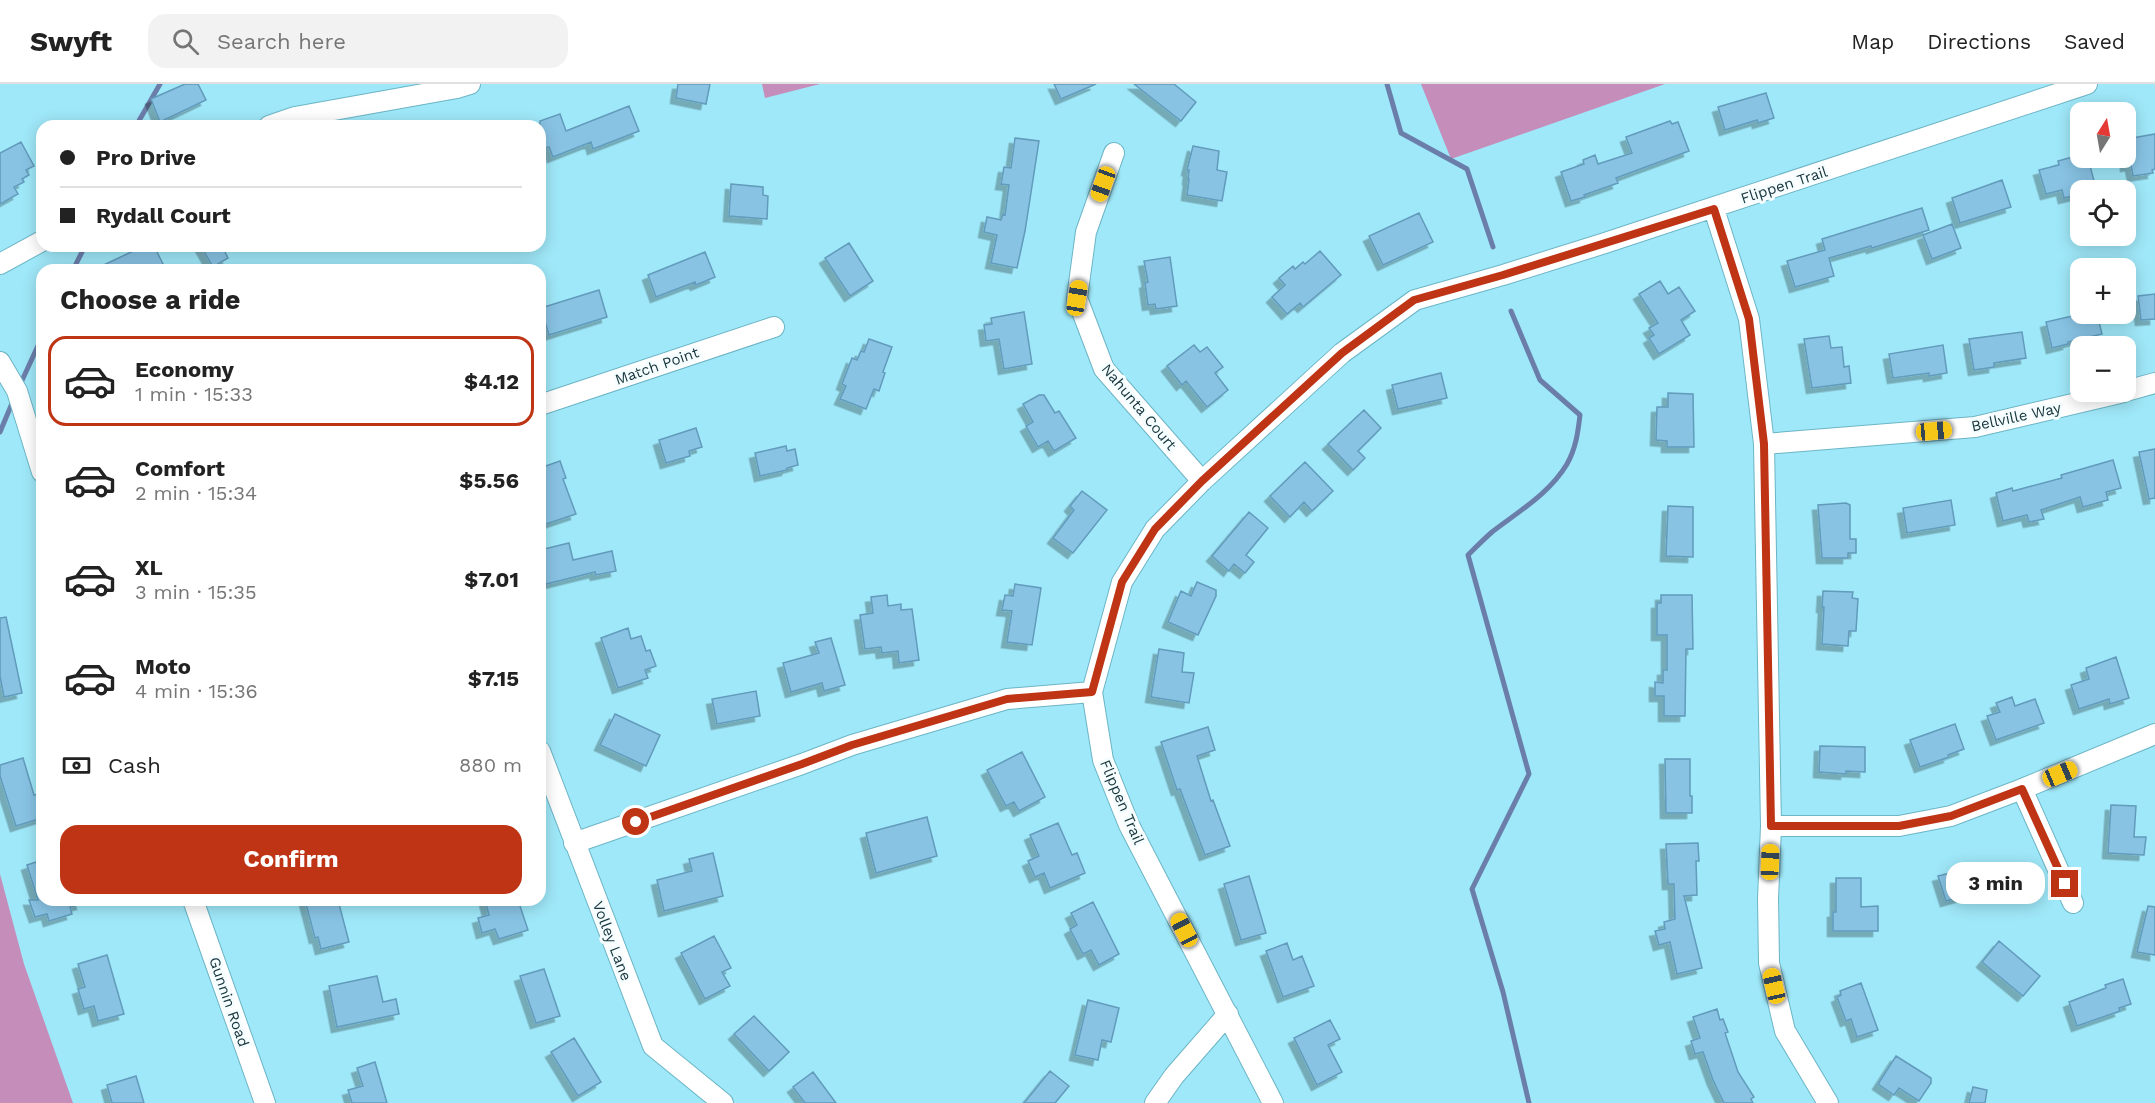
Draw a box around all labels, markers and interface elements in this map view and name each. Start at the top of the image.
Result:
search box [148,14,568,68]
text: Swyft [30,25,112,58]
icon: search [169,25,202,58]
text: Search here [217,29,346,54]
text: Map [1851,29,1894,54]
text: Directions [1927,29,2031,54]
text: Saved [2064,29,2125,54]
north arrow [2070,102,2136,168]
map controls [2070,102,2136,402]
text: Pro Drive [96,145,196,170]
street label: Flippen Trail [1738,162,1830,207]
car [1088,164,1118,204]
button: locate [2070,180,2136,246]
text: Rydall Court [96,203,231,228]
button: + [2070,258,2136,324]
car [1065,279,1089,317]
text: Choose a ride [60,284,240,316]
button: − [2070,336,2136,402]
street label: Match Point [613,343,702,389]
icon: car [63,354,117,408]
text: Economy [135,357,234,382]
street label: Nahunta Court [1098,360,1181,454]
text: $4.12 [464,369,519,394]
text: 1 min · 15:33 [135,382,253,406]
street label: Bellville Way [1969,399,2063,435]
car [1915,420,1953,442]
icon: car [63,453,117,507]
text: Comfort [135,456,225,481]
text: $5.56 [459,468,519,493]
text: 2 min · 15:34 [135,481,257,505]
icon: car [63,552,117,606]
text: XL [135,555,163,580]
text: $7.01 [464,567,519,592]
text: 3 min · 15:35 [135,580,257,604]
icon: car [63,651,117,705]
text: Moto [135,654,191,679]
text: $7.15 [468,666,519,691]
text: 4 min · 15:36 [135,679,258,703]
icon: cash [60,749,93,782]
text: Cash [108,753,161,778]
text: 880 m [459,753,522,777]
street label: Flippen Trail [1096,757,1148,847]
car [2040,759,2080,789]
route start [622,808,649,835]
button: Confirm [60,825,522,894]
car [1760,844,1780,880]
callout: 3 min [1945,863,2044,905]
route end [2051,870,2078,897]
text: 3 min [1968,871,2023,895]
street label: Volley Lane [589,899,635,983]
car [1168,910,1200,950]
street label: Gunnin Road [205,955,253,1049]
car [1761,966,1787,1006]

